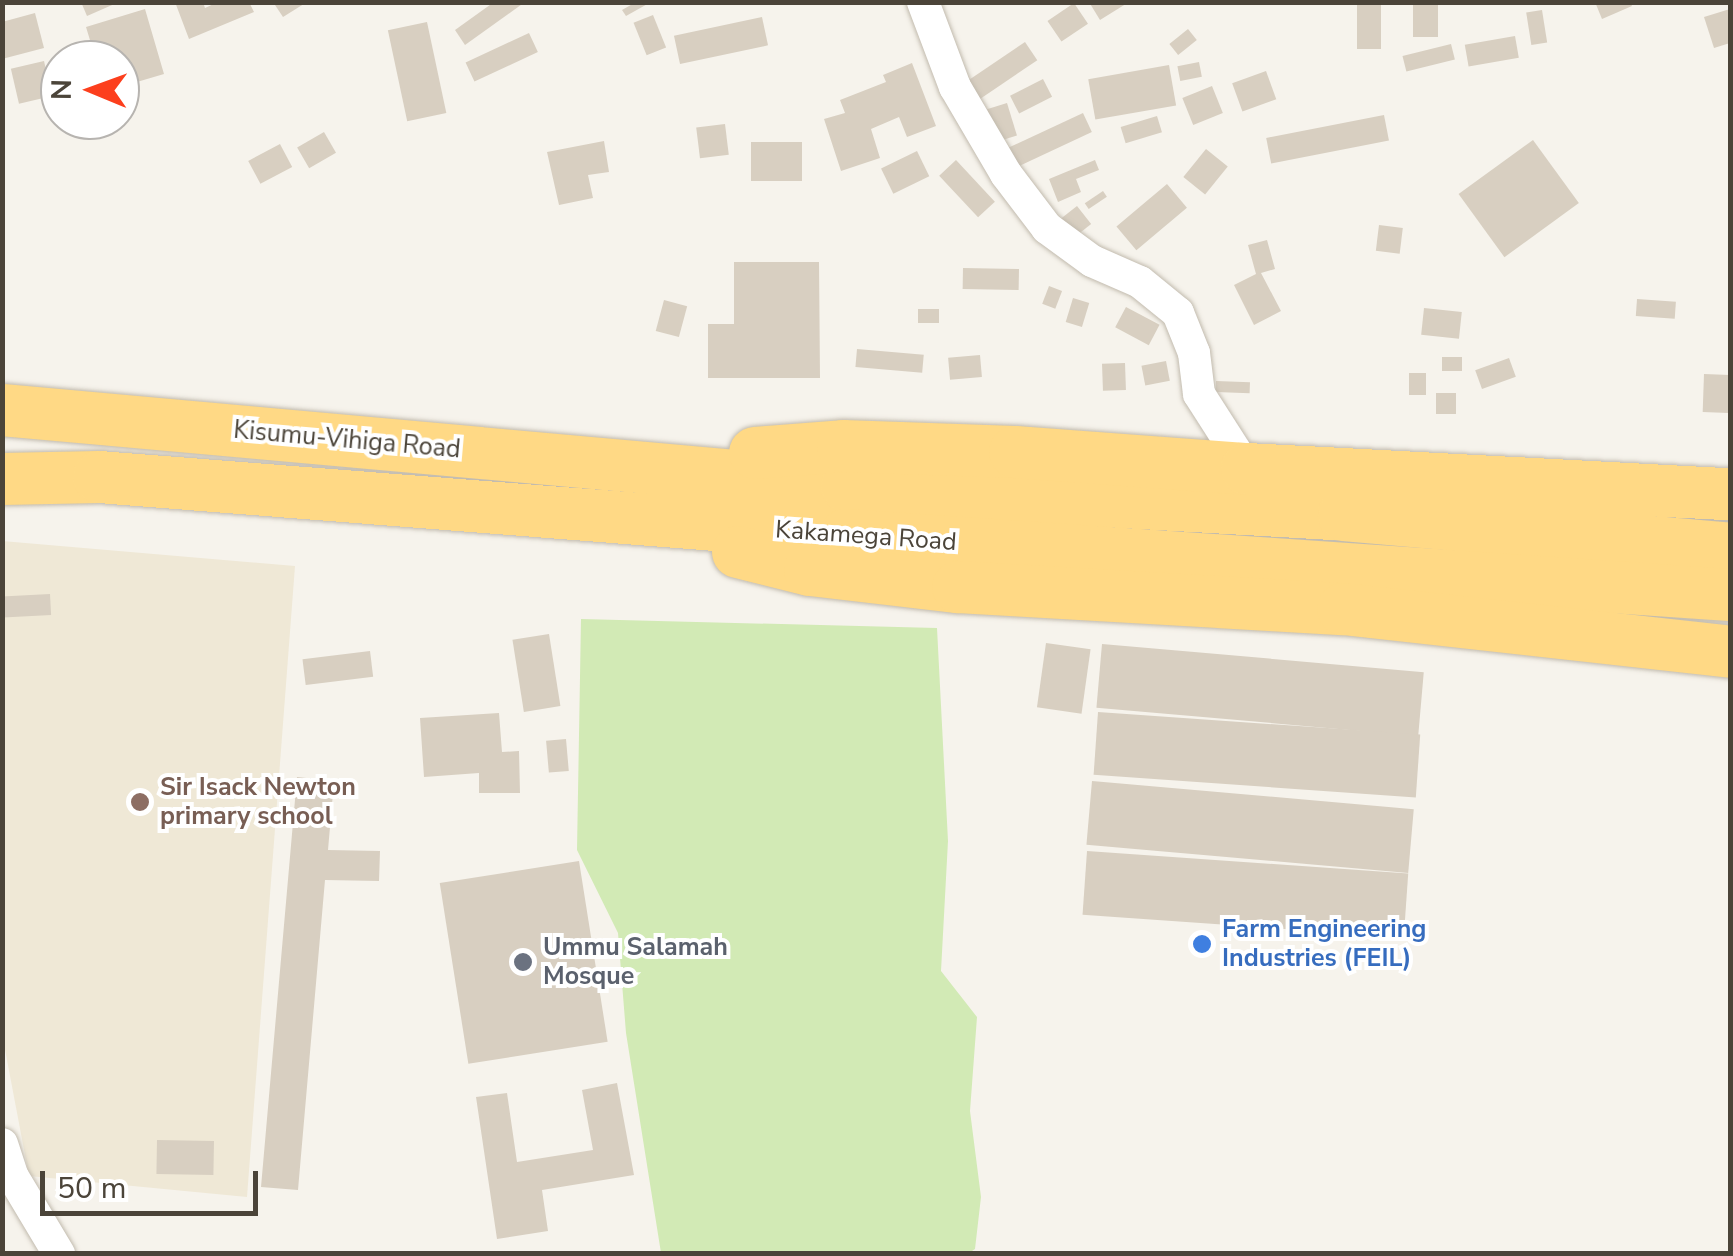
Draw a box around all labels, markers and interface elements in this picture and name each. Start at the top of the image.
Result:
north arrow [40,40,140,140]
text: N [43,79,81,100]
street label: Kisumu-Vihiga Road [232,415,462,465]
street label: Kakamega Road [774,515,958,557]
place label: Sir Isack Newton primary school [160,773,356,832]
marker: Sir Isack Newton primary school [129,791,151,813]
place label: Farm Engineering Industries (FEIL) [1222,915,1426,974]
place label: Ummu Salamah Mosque [543,933,728,992]
marker: Farm Engineering Industries (FEIL) [1191,933,1213,955]
marker: Ummu Salamah Mosque [512,951,534,973]
scale bar [45,1151,262,1213]
text: 50 m [57,1168,126,1209]

